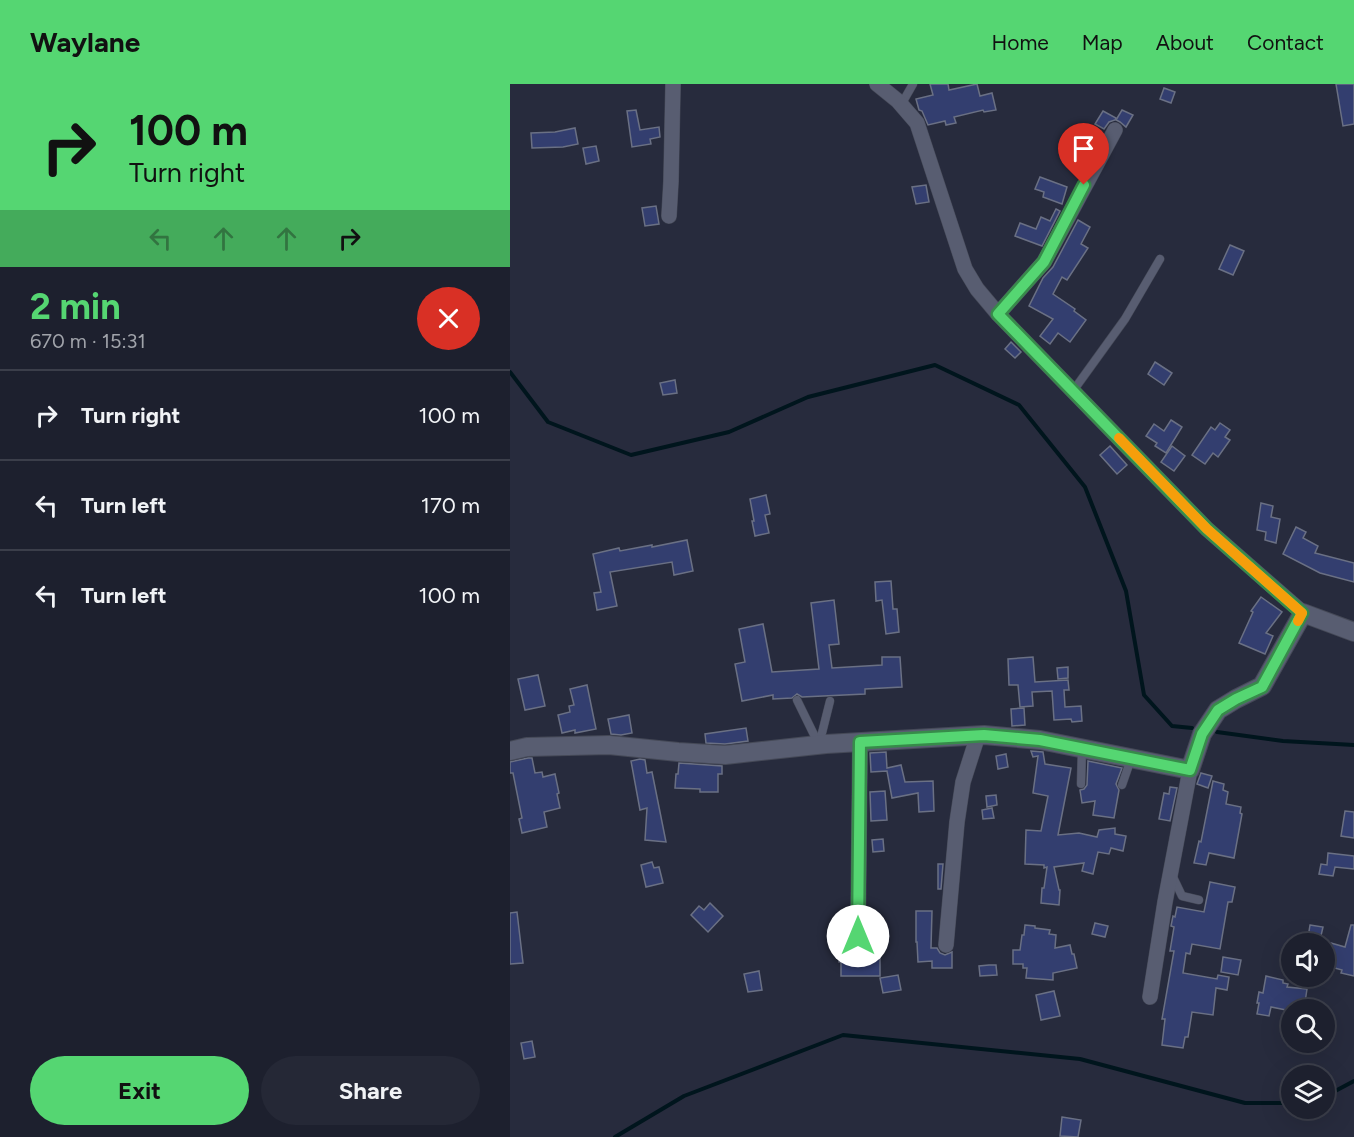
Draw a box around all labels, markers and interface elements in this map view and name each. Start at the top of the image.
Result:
text: Waylane [30,25,140,59]
text: Home [992,30,1049,55]
text: Map [1082,30,1123,55]
text: About [1156,30,1214,55]
text: Contact [1247,30,1324,55]
text: 100 m [129,105,248,156]
icon: right [30,108,108,186]
pin [1058,123,1109,185]
icon: arrive [1067,132,1100,165]
text: Turn right [129,156,245,189]
icon: left [144,222,177,255]
icon: ahead [207,222,240,255]
icon: ahead [270,222,303,255]
icon: right [333,222,366,255]
text: 2 min [30,285,121,328]
button: close [417,287,480,350]
text: 670 m · 15:31 [30,329,146,353]
icon: right [30,399,63,432]
text: Turn right [81,402,180,429]
text: 100 m [419,402,480,429]
icon: left [30,489,63,522]
text: Turn left [81,492,167,519]
text: 170 m [421,492,480,519]
icon: left [30,579,63,612]
text: Turn left [81,582,167,609]
text: 100 m [419,582,480,609]
position arrow [826,904,890,968]
map controls [1281,933,1335,1119]
button: sound [1281,933,1335,987]
button: search [1281,999,1335,1053]
button: Exit [30,1056,249,1125]
button: Share [261,1056,480,1125]
button: layers [1281,1065,1335,1119]

